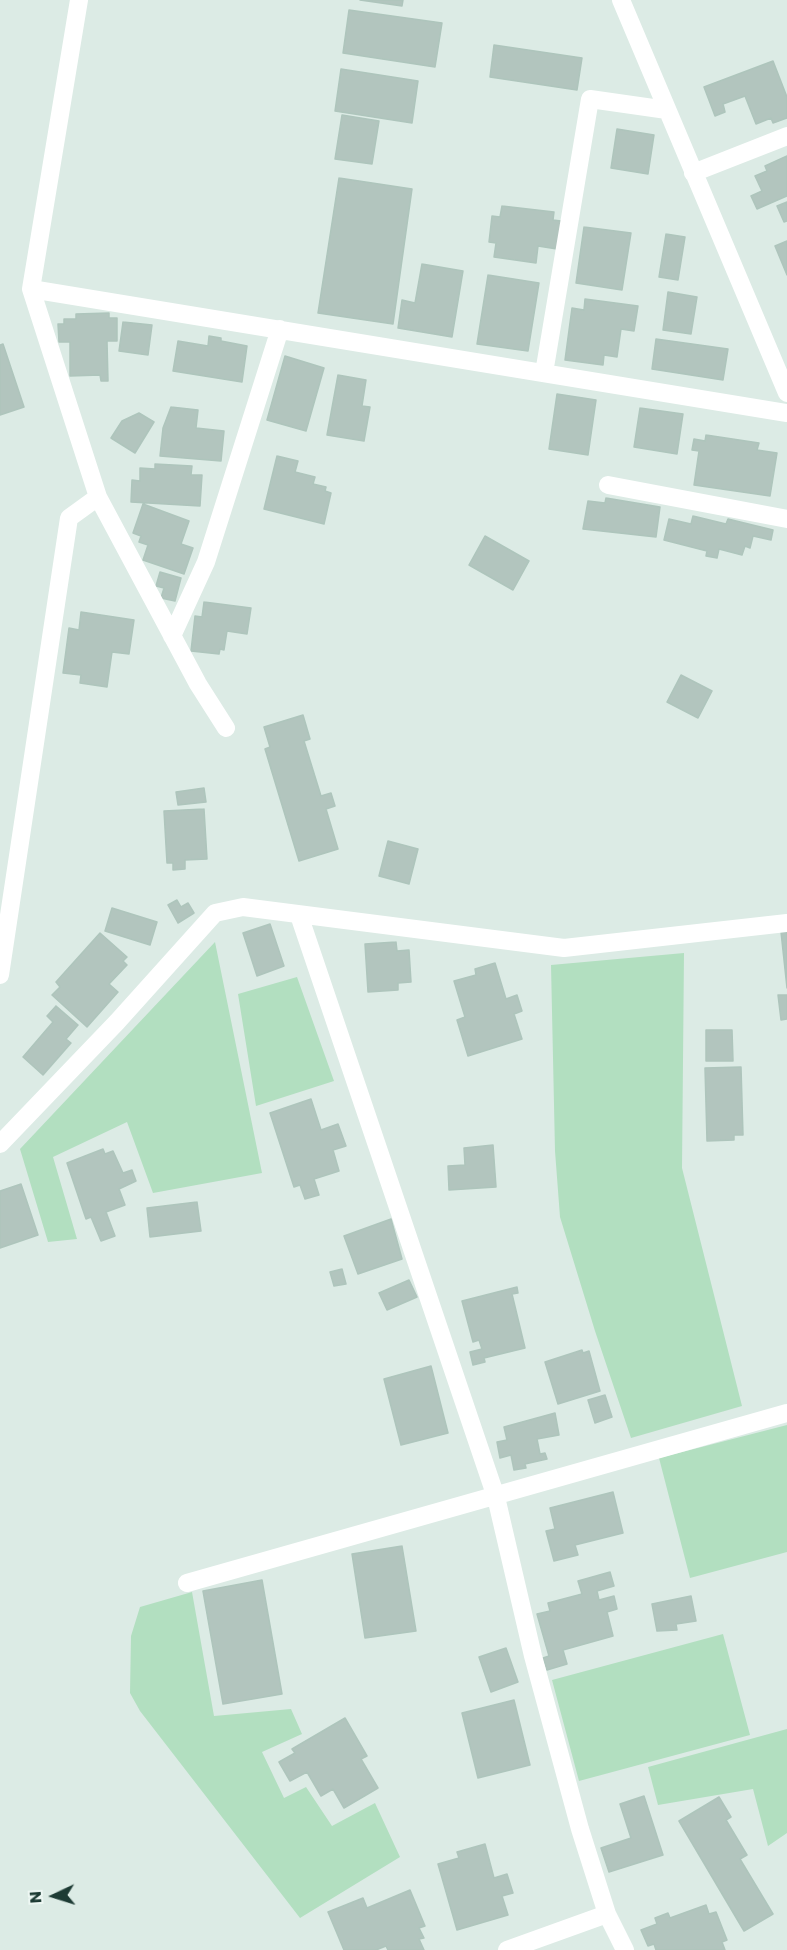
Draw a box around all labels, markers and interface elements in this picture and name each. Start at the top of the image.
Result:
north arrow [24,1866,84,1926]
text: N [24,1890,47,1904]

